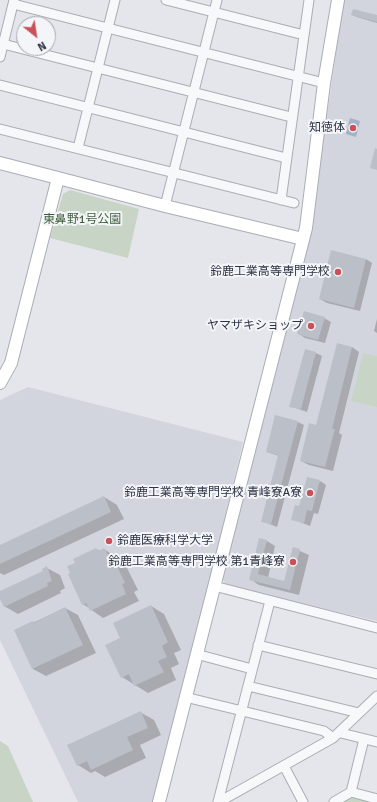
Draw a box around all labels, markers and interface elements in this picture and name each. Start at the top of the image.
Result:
north arrow [16,16,56,56]
text: N [35,38,48,54]
place label: 知徳体 [309,121,345,135]
marker: 知徳体 [348,123,358,133]
park label: 東鼻野1号公園 [43,213,121,227]
place label: 鈴鹿工業高等専門学校 [210,265,330,279]
marker: 鈴鹿工業高等専門学校 [333,267,343,277]
place label: ヤマザキショップ [207,319,303,333]
marker: ヤマザキショップ [306,321,316,331]
place label: 鈴鹿工業高等専門学校 青峰寮A寮 [124,486,302,500]
marker: 鈴鹿工業高等専門学校 青峰寮A寮 [305,488,315,498]
place label: 鈴鹿医療科学大学 [117,534,213,548]
marker: 鈴鹿医療科学大学 [104,536,114,546]
place label: 鈴鹿工業高等専門学校 第1青峰寮 [108,555,285,569]
marker: 鈴鹿工業高等専門学校 第1青峰寮 [288,557,298,567]

